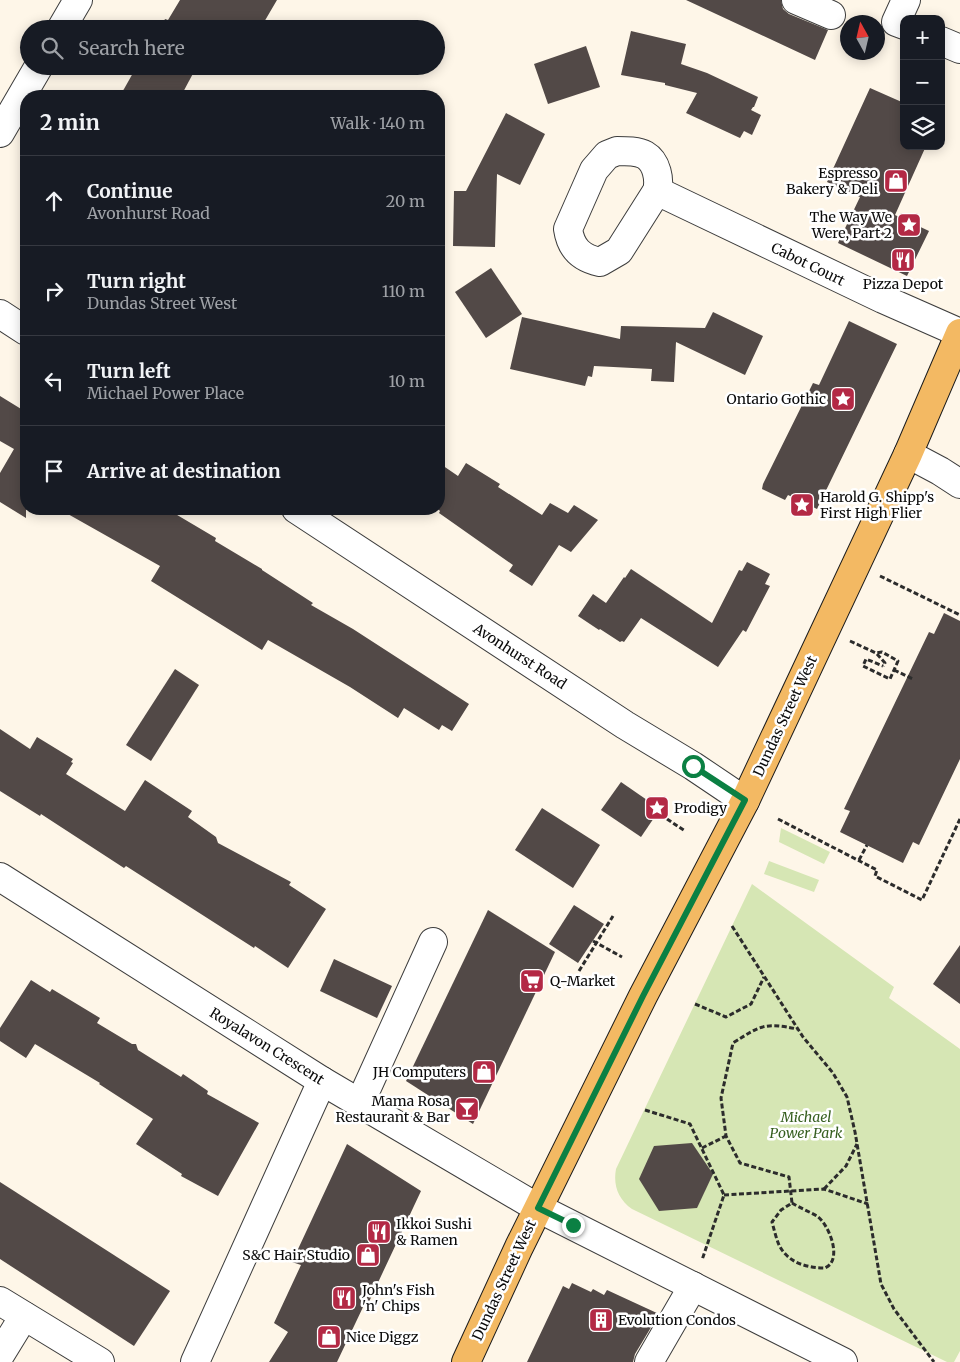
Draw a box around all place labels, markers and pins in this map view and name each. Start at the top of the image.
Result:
place label: Espresso Bakery & Deli [786,164,878,198]
shop icon: Espresso Bakery & Deli [883,168,909,194]
place label: The Way We Were, Part 2 [810,208,892,242]
place icon: The Way We Were, Part 2 [896,212,922,238]
restaurant icon: Pizza Depot [890,247,916,273]
place label: Pizza Depot [863,275,944,293]
place icon: Ontario Gothic [830,386,856,412]
place label: Ontario Gothic [727,390,826,408]
place label: Harold G. Shipp's First High Flier [820,488,934,522]
place icon: Harold G. Shipp's First High Flier [789,492,815,518]
place icon: Prodigy [644,795,670,821]
place label: Prodigy [674,799,728,817]
supermarket icon: Q-Market [519,968,545,994]
place label: Q-Market [550,972,616,990]
shop icon: JH Computers [471,1059,497,1085]
place label: JH Computers [372,1063,466,1081]
place label: Mama Rosa Restaurant & Bar [336,1092,450,1126]
bar icon: Mama Rosa Restaurant & Bar [454,1096,480,1122]
place label: Ikkoi Sushi & Ramen [396,1215,472,1249]
restaurant icon: Ikkoi Sushi & Ramen [366,1219,392,1245]
shop icon: S&C Hair Studio [355,1242,381,1268]
place label: S&C Hair Studio [242,1246,350,1264]
place label: John's Fish 'n' Chips [361,1281,435,1315]
restaurant icon: John's Fish 'n' Chips [331,1285,357,1311]
building icon: Evolution Condos [588,1307,614,1333]
place label: Evolution Condos [618,1311,736,1329]
shop icon: Nice Diggz [316,1324,342,1350]
place label: Nice Diggz [346,1328,419,1346]

